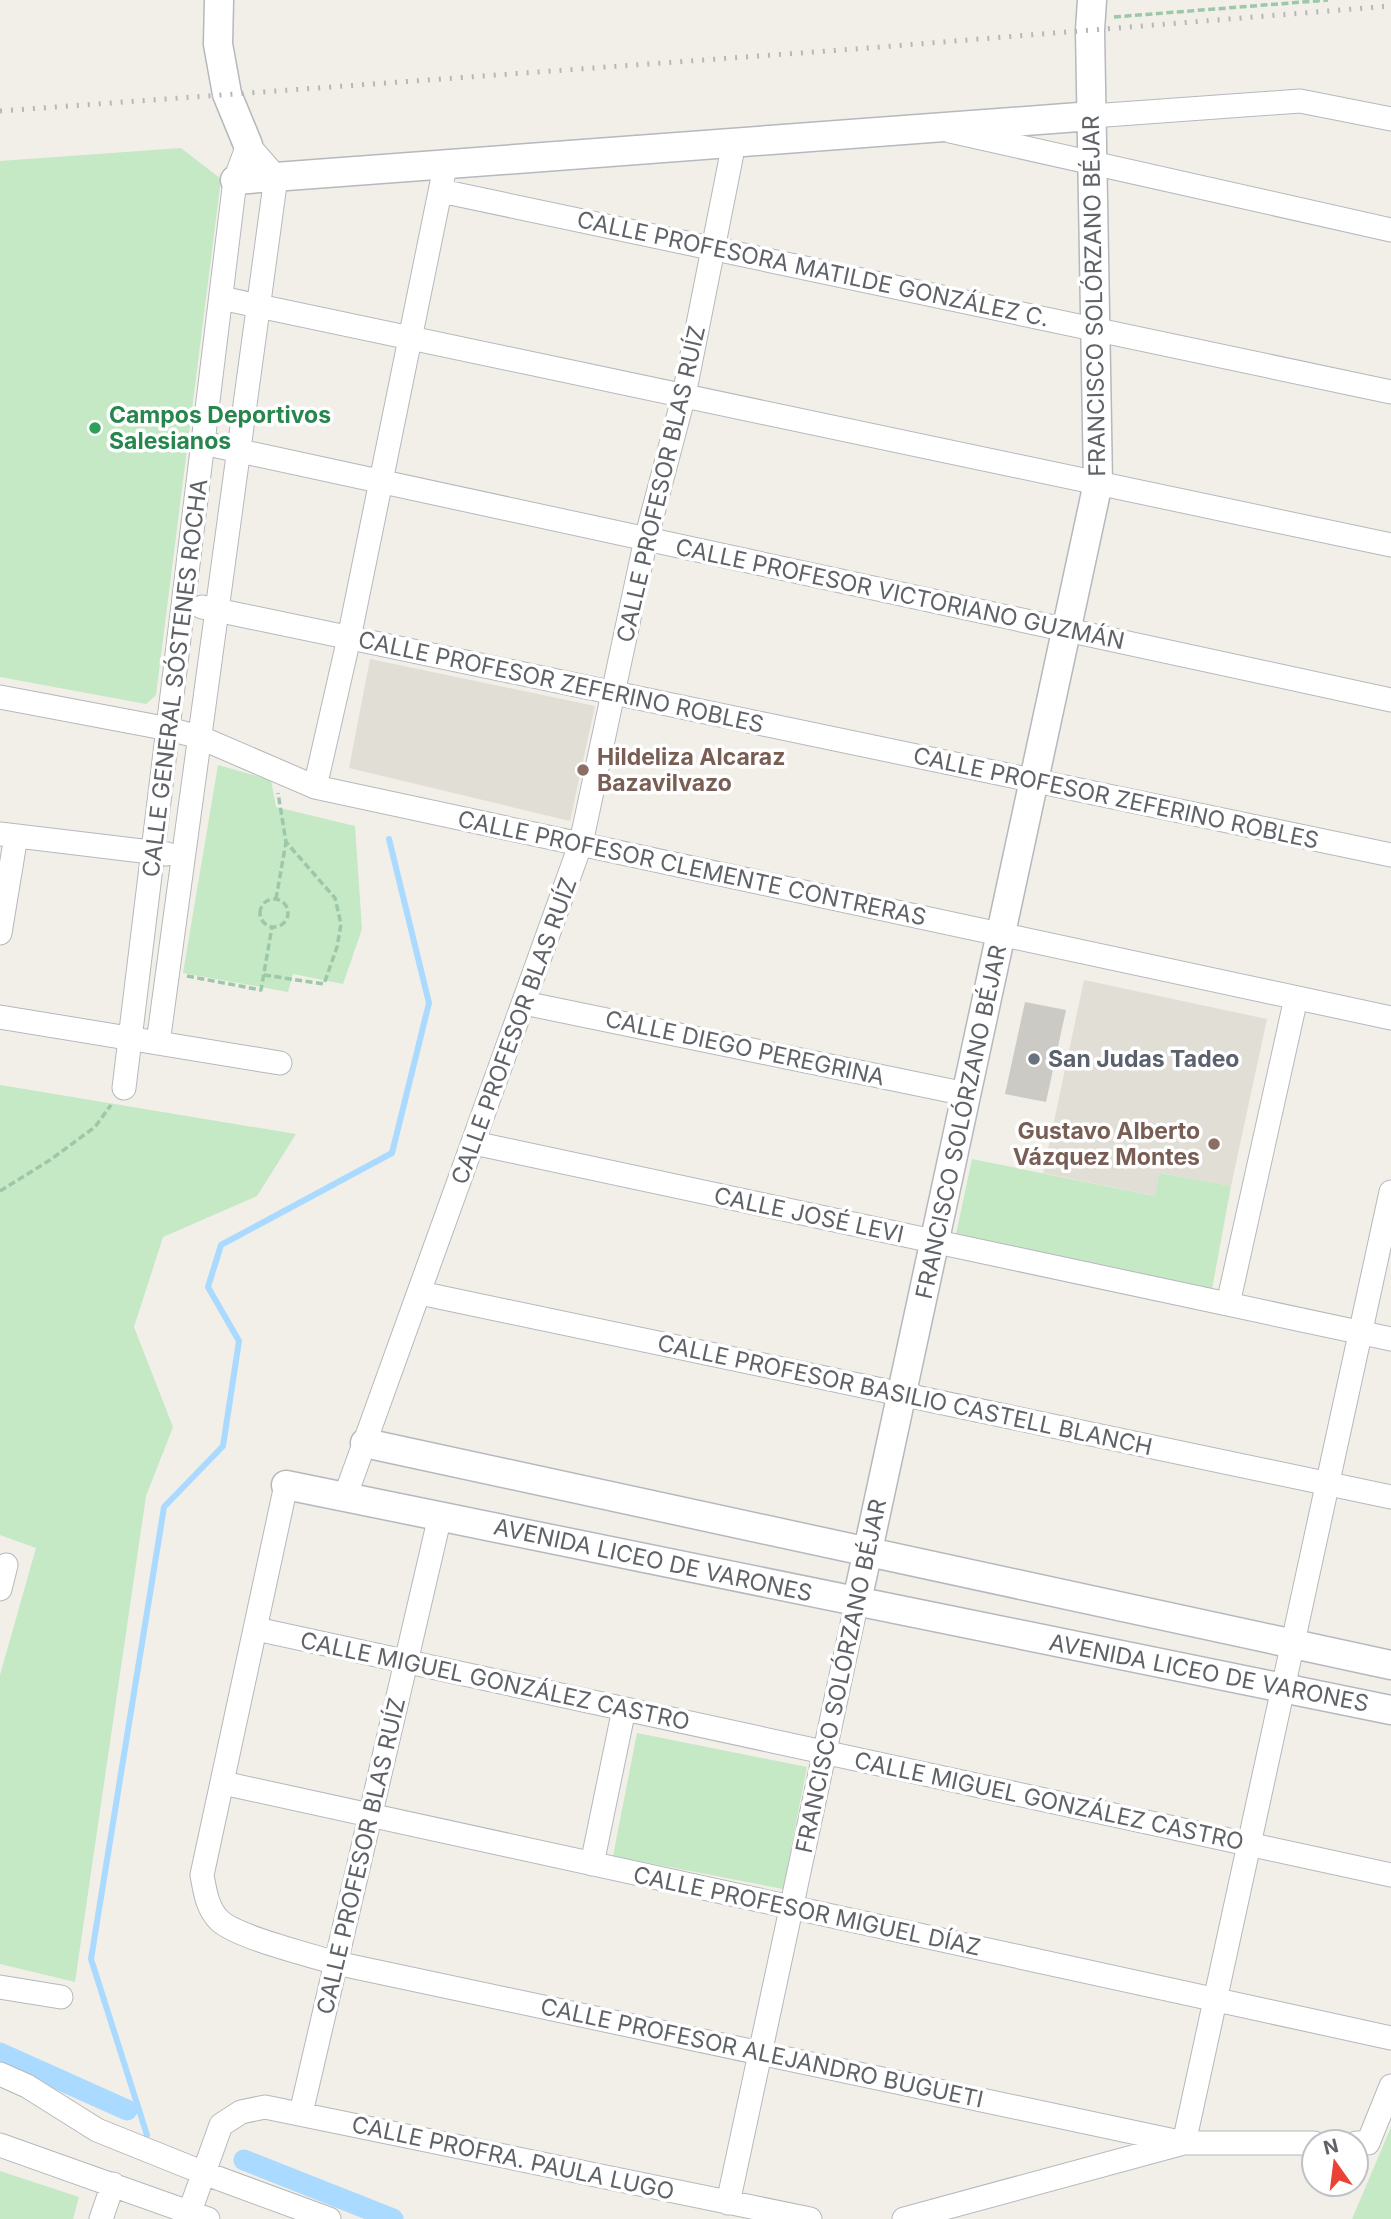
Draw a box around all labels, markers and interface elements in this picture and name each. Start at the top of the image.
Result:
street label: FRANCISCO SOLÓRZANO BÉJAR [1077,115,1111,477]
street label: CALLE PROFESORA MATILDE GONZÁLEZ C. [575,205,1051,333]
street label: CALLE PROFESOR BLAS RUÍZ [611,323,711,645]
place label: Campos Deportivos Salesianos [109,401,331,455]
marker: Campos Deportivos Salesianos [87,420,103,436]
street label: CALLE GENERAL SÓSTENES ROCHA [137,477,213,879]
street label: CALLE PROFESOR VICTORIANO GUZMÁN [673,533,1127,655]
street label: CALLE PROFESOR ZEFERINO ROBLES [356,625,766,739]
street label: CALLE PROFESOR ZEFERINO ROBLES [911,741,1321,855]
place label: Hildeliza Alcaraz Bazavilvazo [597,743,785,797]
marker: Hildeliza Alcaraz Bazavilvazo [575,762,591,778]
street label: CALLE PROFESOR CLEMENTE CONTRERAS [455,805,929,931]
street label: CALLE PROFESOR BLAS RUÍZ [445,874,583,1188]
street label: FRANCISCO SOLÓRZANO BÉJAR [910,942,1012,1302]
street label: CALLE DIEGO PEREGRINA [603,1005,887,1091]
place label: San Judas Tadeo [1048,1045,1239,1073]
marker: San Judas Tadeo [1026,1051,1042,1067]
place label: Gustavo Alberto Vázquez Montes [1013,1117,1200,1171]
marker: Gustavo Alberto Vázquez Montes [1206,1136,1222,1152]
street label: CALLE JOSÉ LEVI [712,1181,906,1249]
street label: CALLE PROFESOR BASILIO CASTELL BLANCH [655,1329,1155,1461]
street label: FRANCISCO SOLÓRZANO BÉJAR [790,1496,892,1856]
street label: AVENIDA LICEO DE VARONES [491,1513,815,1607]
street label: CALLE MIGUEL GONZÁLEZ CASTRO [298,1626,692,1736]
street label: AVENIDA LICEO DE VARONES [1047,1628,1371,1718]
street label: CALLE PROFESOR BLAS RUÍZ [311,1695,411,2017]
street label: CALLE MIGUEL GONZÁLEZ CASTRO [852,1746,1246,1856]
street label: CALLE PROFESOR MIGUEL DÍAZ [631,1860,983,1962]
street label: CALLE PROFESOR ALEJANDRO BUGUETI [538,1992,986,2114]
street label: CALLE PROFRA. PAULA LUGO [349,2110,677,2206]
north arrow [1300,2128,1370,2198]
text: N [1321,2134,1341,2160]

